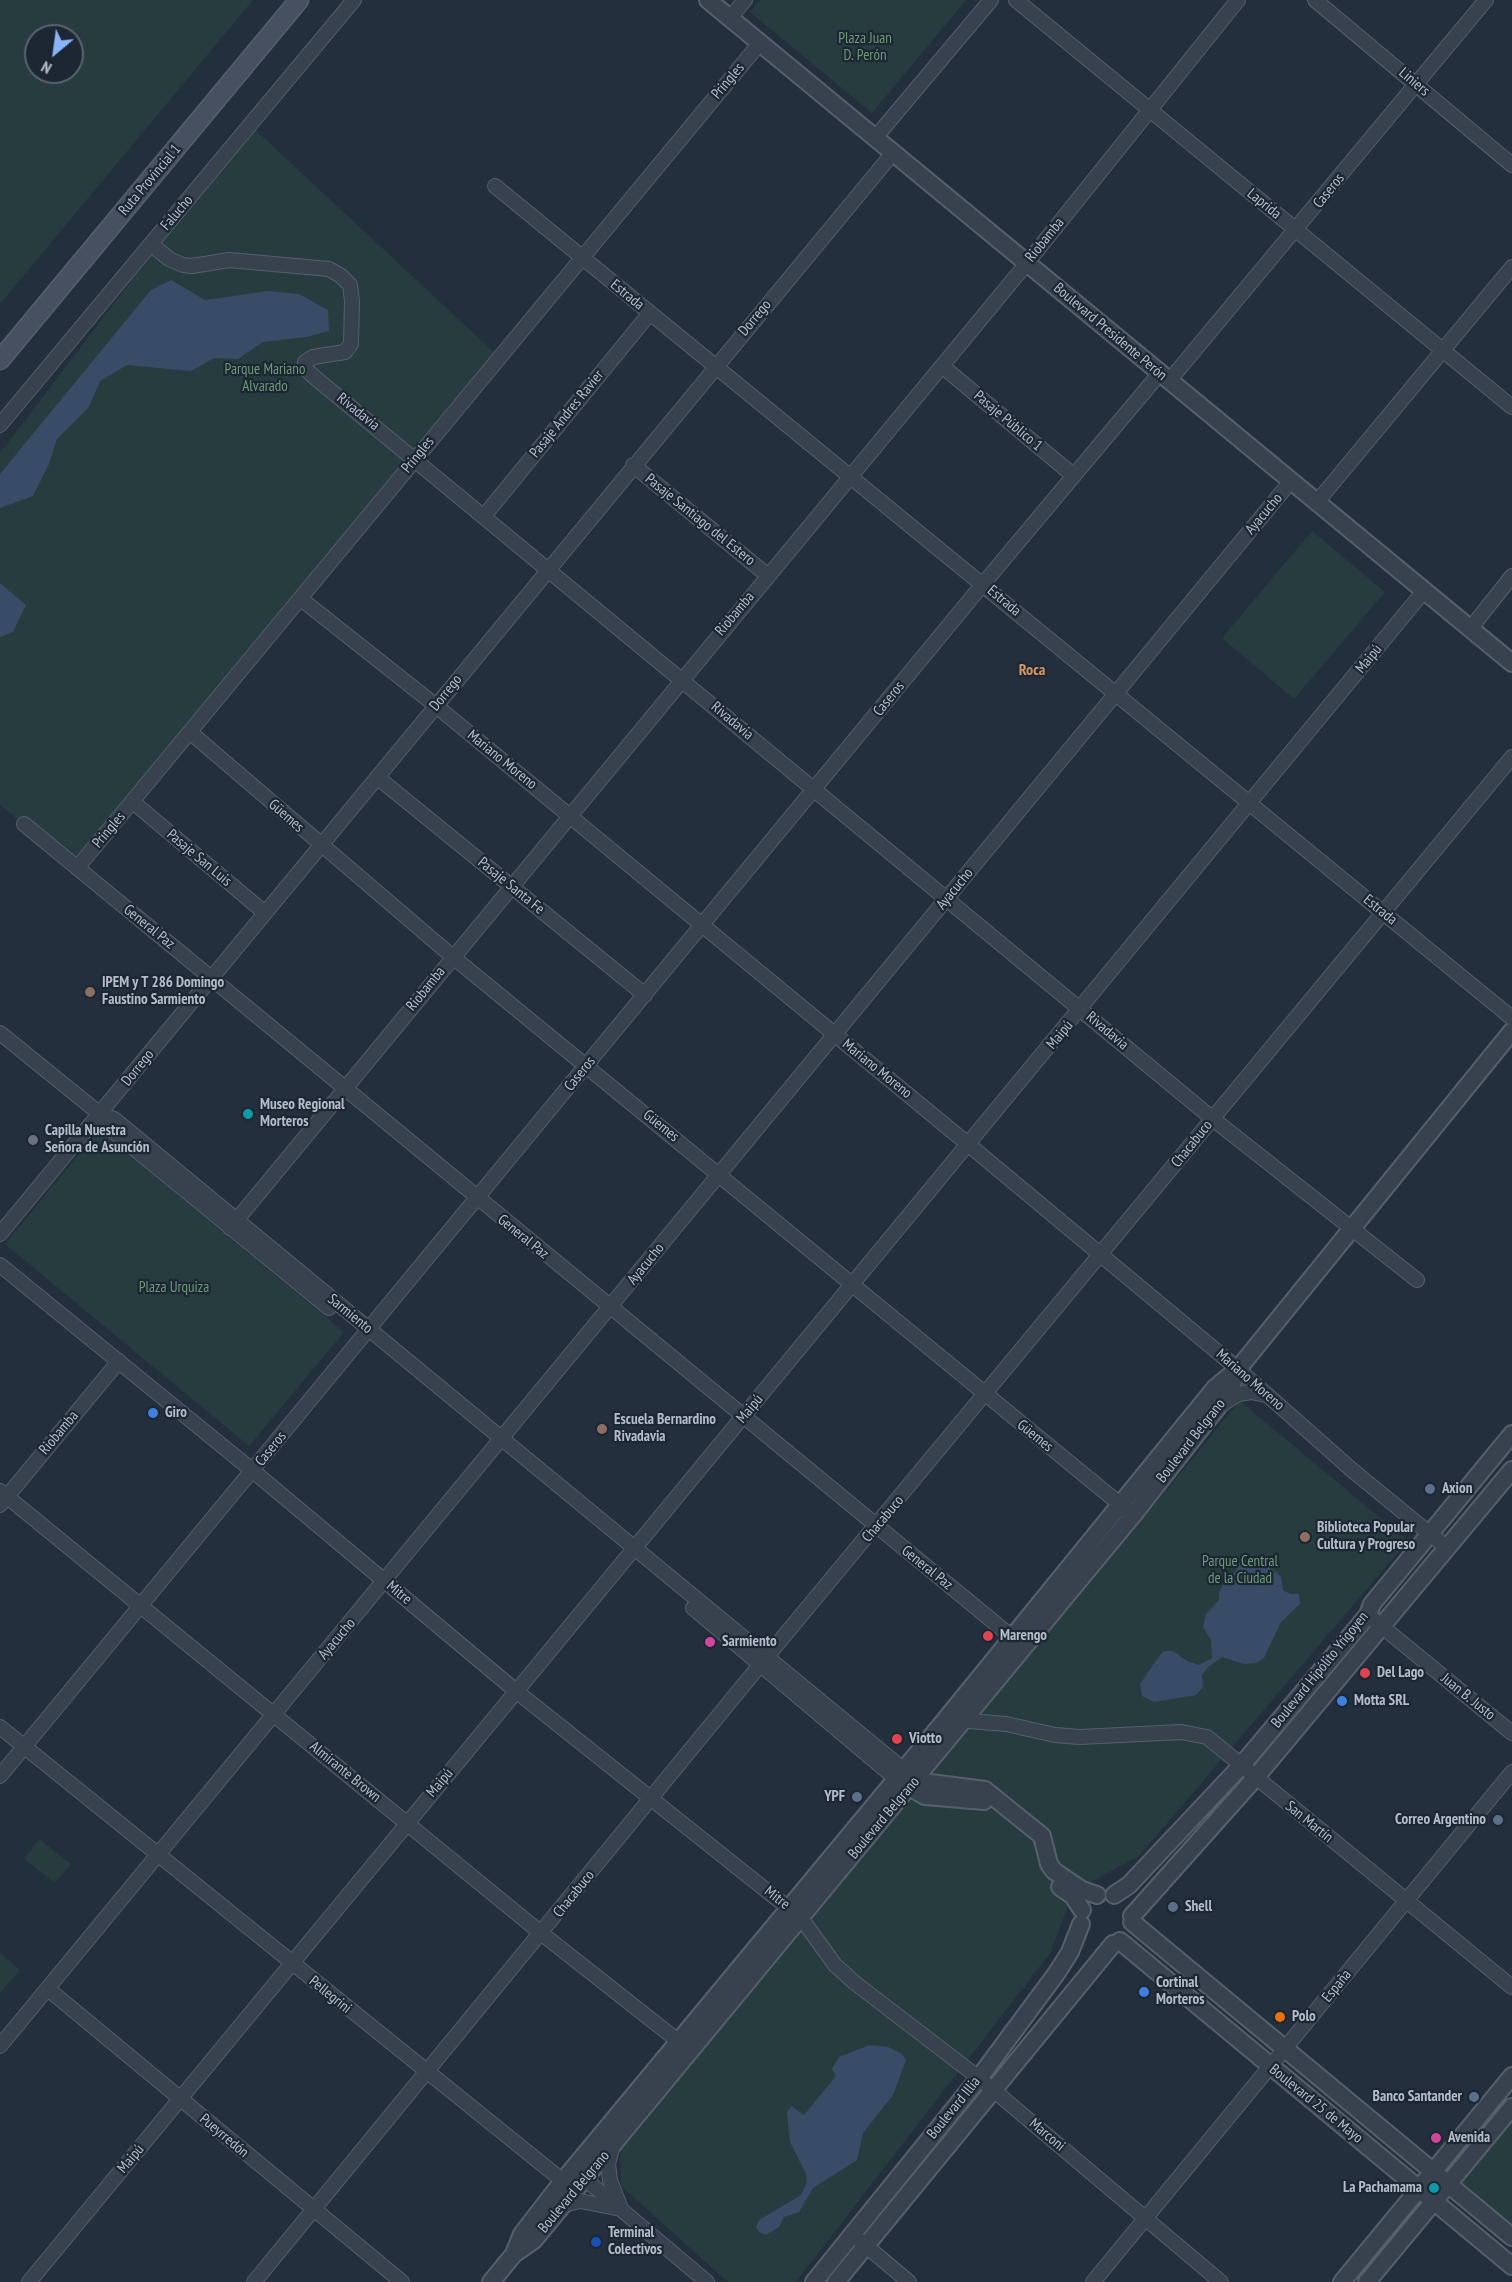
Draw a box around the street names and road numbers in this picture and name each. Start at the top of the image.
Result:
street label: Pringles [708,59,748,103]
street label: Liniers [1395,64,1433,100]
street label: Ruta Provincial 1 [115,141,185,219]
street label: Caseros [1310,170,1348,212]
street label: Laprida [1243,185,1285,223]
street label: Falucho [157,192,197,234]
street label: Riobamba [1022,214,1068,266]
street label: Estrada [606,276,648,314]
street label: Boulevard Presidente Perón [1050,279,1170,385]
street label: Dorrego [735,296,775,340]
street label: Pasaje Andres Ravier [526,367,608,461]
street label: Pasaje Público 1 [970,387,1046,455]
street label: Rivadavia [333,389,383,435]
street label: Pringles [398,433,438,477]
street label: Pasaje Santiago del Estero [641,470,759,570]
street label: Ayacucho [1242,490,1286,538]
street label: Estrada [984,582,1024,620]
street label: Riobamba [711,588,759,640]
street label: Maipú [1352,641,1386,677]
street label: Dorrego [426,671,466,715]
street label: Caseros [870,678,908,720]
street label: Rivadavia [707,698,757,744]
street label: Mariano Moreno [463,726,541,794]
street label: Güemes [265,796,307,836]
street label: Pringles [89,808,129,852]
street label: Pasaje San Luis [163,826,235,890]
street label: Pasaje Santa Fe [474,854,548,918]
street label: Ayacucho [933,864,977,914]
street label: Estrada [1359,891,1401,929]
street label: General Paz [120,901,178,953]
street label: Riobamba [403,963,449,1015]
street label: Rivadavia [1082,1008,1132,1054]
street label: Maipú [1043,1017,1077,1053]
street label: Mariano Moreno [838,1035,916,1103]
street label: Dorrego [118,1046,158,1090]
street label: Caseros [561,1053,599,1095]
street label: Güemes [639,1106,683,1146]
street label: Chacabuco [1168,1117,1216,1171]
street label: General Paz [494,1211,552,1263]
street label: Ayacucho [624,1239,668,1289]
street label: Sarmiento [324,1290,376,1338]
street label: Mariano Moreno [1212,1345,1288,1415]
street label: Maipú [733,1391,767,1427]
street label: Boulevard Belgrano [1153,1395,1229,1487]
street label: Riobamba [35,1407,83,1459]
street label: Güemes [1013,1416,1057,1456]
street label: Caseros [252,1428,290,1470]
street label: Chacabuco [858,1492,908,1546]
street label: General Paz [898,1542,956,1594]
street label: Mitre [383,1577,415,1609]
street label: Boulevard Hipólito Yrigoyen [1268,1608,1372,1732]
street label: Ayacucho [315,1615,359,1663]
street label: Juan B. Justo [1437,1670,1499,1724]
street label: Almirante Brown [306,1738,384,1806]
street label: Maipú [423,1765,457,1801]
street label: Boulevard Belgrano [844,1773,924,1863]
street label: San Martín [1282,1797,1336,1847]
street label: Chacabuco [550,1867,598,1921]
street label: Mitre [761,1883,793,1913]
street label: España [1318,1966,1356,2006]
street label: Pellegrini [305,1973,355,2017]
street label: Boulevard 25 de Mayo [1266,2061,1366,2147]
street label: Boulevard Illia [923,2073,985,2143]
street label: Pueyrredón [196,2110,252,2162]
street label: Marconi [1025,2115,1069,2155]
street label: Maipú [114,2141,148,2177]
street label: Boulevard Belgrano [534,2147,614,2237]

